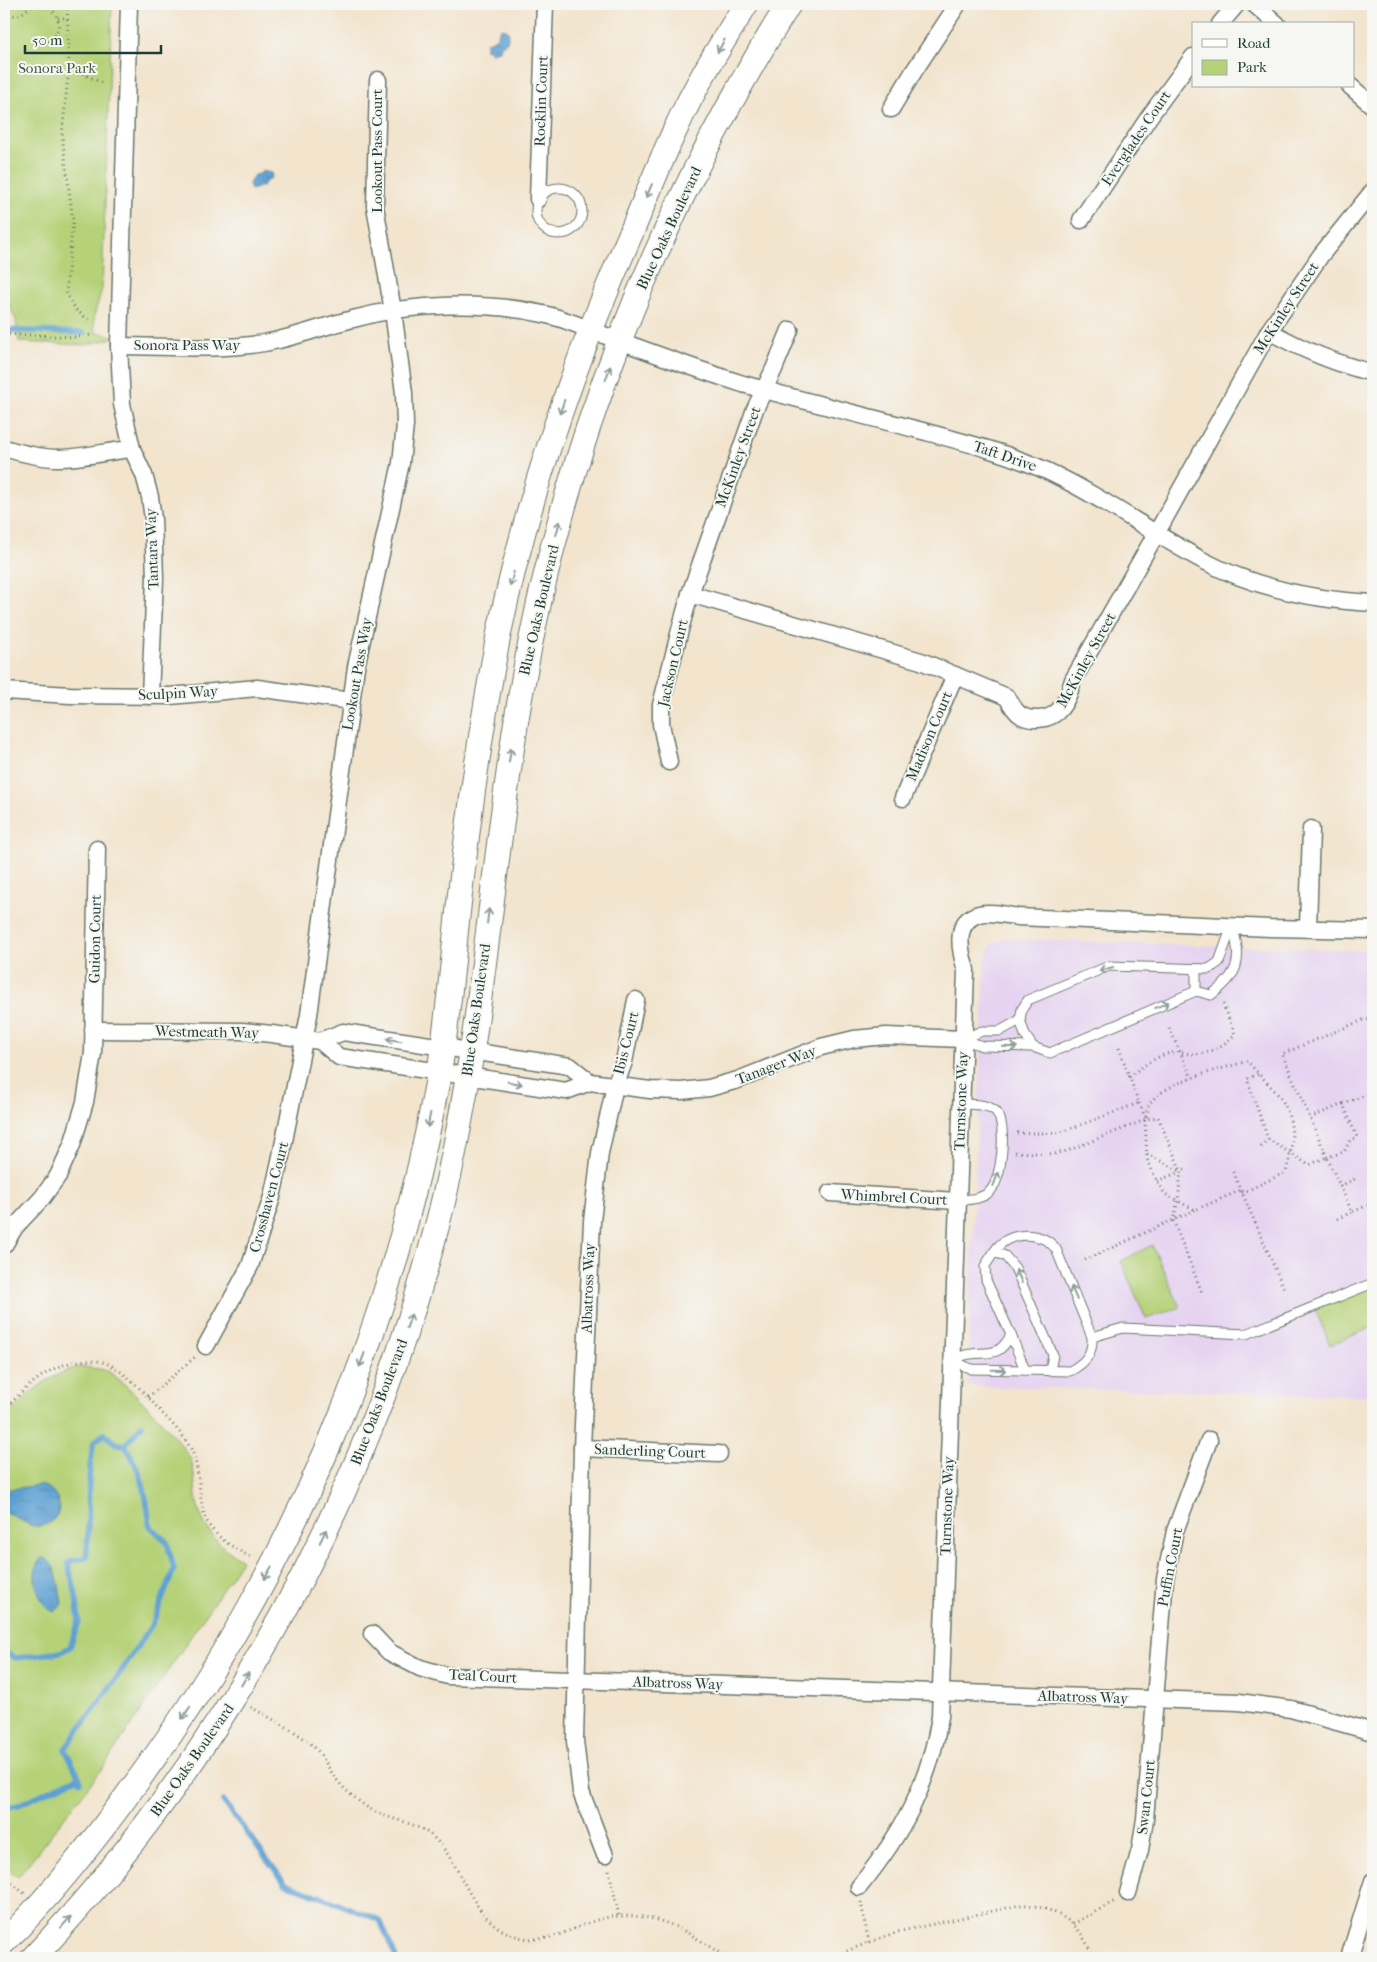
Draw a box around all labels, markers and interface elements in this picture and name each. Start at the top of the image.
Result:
scale bar [25,22,161,54]
legend [1192,22,1354,88]
text: 50 m [32,31,63,49]
text: Road [1237,34,1271,52]
one-way arrow [715,38,725,52]
street label: Rocklin Court [530,55,552,147]
text: Park [1237,58,1267,76]
park label: Sonora Park [18,59,96,77]
street label: Everglades Court [1097,86,1175,189]
street label: Lookout Pass Court [368,88,386,213]
street label: Blue Oaks Boulevard [633,163,706,292]
one-way arrow [643,183,653,198]
street label: McKinley Street [1250,258,1323,357]
street label: Sonora Pass Way [134,336,241,354]
one-way arrow [604,366,613,381]
one-way arrow [557,398,566,414]
street label: McKinley Street [711,403,765,510]
street label: Taft Drive [971,437,1040,475]
street label: Tantara Way [142,507,162,590]
one-way arrow [554,520,563,536]
street label: Blue Oaks Boulevard [515,542,563,677]
one-way arrow [507,571,516,587]
street label: McKinley Street [1052,609,1120,711]
street label: Lookout Pass Way [338,615,376,732]
street label: Jackson Court [654,617,692,710]
street label: Sculpin Way [138,682,219,704]
street label: Madison Court [902,688,956,784]
one-way arrow [506,748,516,764]
street label: Guidon Court [85,894,105,984]
one-way arrow [484,908,494,924]
street label: Blue Oaks Boulevard [458,942,494,1077]
one-way arrow [1099,964,1115,974]
one-way arrow [1154,1000,1169,1010]
street label: Ibis Court [609,1009,643,1077]
street label: Westmeath Way [154,1022,260,1042]
one-way arrow [387,1034,403,1044]
street label: Tanager Way [733,1041,820,1089]
one-way arrow [1002,1042,1018,1052]
street label: Turnstone Way [950,1050,972,1151]
one-way arrow [507,1079,523,1089]
one-way arrow [424,1111,434,1127]
street label: Crosshaven Court [245,1139,293,1255]
one-way arrow [992,1172,1001,1187]
street label: Whimbrel Court [839,1185,948,1209]
street label: Albatross Way [577,1241,599,1335]
one-way arrow [1014,1269,1024,1284]
one-way arrow [1068,1286,1078,1301]
one-way arrow [405,1314,414,1329]
street label: Blue Oaks Boulevard [347,1336,412,1468]
one-way arrow [357,1352,366,1367]
one-way arrow [990,1365,1007,1375]
street label: Sanderling Court [594,1440,707,1462]
street label: Turnstone Way [936,1455,958,1556]
street label: Puffin Court [1153,1525,1187,1608]
one-way arrow [318,1529,328,1544]
one-way arrow [263,1565,273,1580]
street label: Teal Court [448,1665,518,1687]
street label: Albatross Way [631,1672,725,1694]
one-way arrow [241,1673,251,1687]
street label: Albatross Way [1036,1686,1130,1708]
street label: Blue Oaks Boulevard [146,1699,238,1820]
one-way arrow [181,1705,191,1719]
street label: Swan Court [1133,1758,1159,1835]
one-way arrow [60,1916,71,1929]

